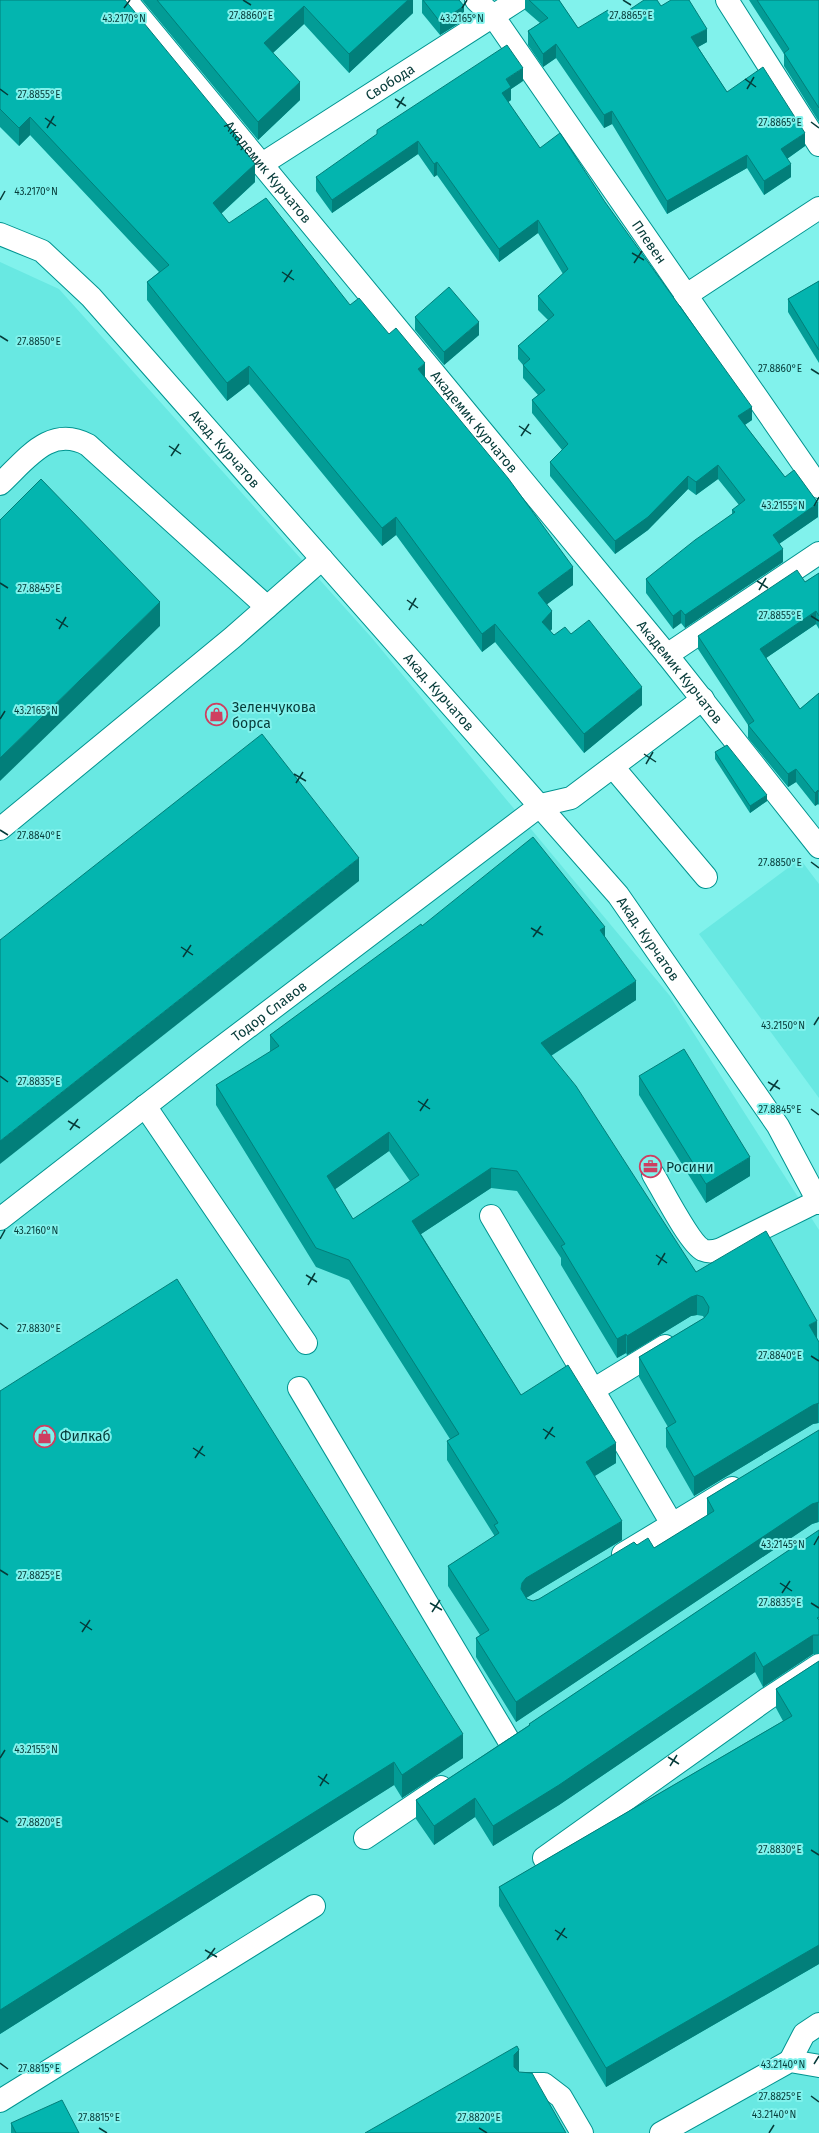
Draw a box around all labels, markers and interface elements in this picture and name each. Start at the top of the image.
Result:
text: 27.8860°E [229,10,273,22]
text: 27.8865°E [609,10,653,22]
text: 43.2170°N [102,13,146,25]
text: 43.2165°N [440,13,484,25]
street label: Свобода [362,60,418,104]
text: 27.8855°E [17,89,61,101]
street label: Академик Курчатов [221,117,315,227]
text: 27.8865°E [758,117,802,129]
text: 43.2170°N [14,186,58,198]
street label: Плевен [628,217,670,267]
text: 27.8850°E [17,336,61,348]
text: 27.8860°E [758,363,802,375]
street label: Академик Курчатов [427,367,522,476]
street label: Акад. Курчатов [186,406,264,491]
text: 43.2155°N [761,500,805,512]
text: 27.8845°E [17,583,61,595]
text: 27.8855°E [758,610,802,622]
street label: Академик Курчатов [634,617,727,727]
street label: Акад. Курчатов [400,650,478,735]
place label: Зеленчукова борса [232,699,316,732]
shop icon: Зеленчукова борса [204,702,230,728]
text: 43.2165°N [14,705,58,717]
text: 27.8840°E [17,830,61,842]
text: 27.8850°E [758,857,802,869]
street label: Акад. Курчатов [613,894,683,984]
street label: Тодор Славов [228,977,310,1045]
text: 43.2150°N [761,1020,805,1032]
text: 27.8835°E [17,1076,61,1088]
text: 27.8845°E [758,1104,802,1116]
office icon: Росини [638,1154,664,1180]
place label: Росини [666,1159,714,1176]
text: 43.2160°N [14,1225,58,1237]
text: 27.8830°E [17,1323,61,1335]
text: 27.8840°E [758,1350,802,1362]
shop icon: Филкаб [31,1423,57,1449]
place label: Филкаб [60,1428,111,1445]
text: 43.2145°N [761,1539,805,1551]
text: 27.8825°E [17,1570,61,1582]
text: 27.8835°E [758,1597,802,1609]
text: 43.2155°N [14,1744,58,1756]
text: 27.8820°E [17,1817,61,1829]
text: 27.8830°E [758,1844,802,1856]
text: 43.2140°N [761,2059,805,2071]
text: 27.8815°E [18,2063,60,2075]
text: 27.8825°E [758,2091,802,2103]
text: 43.2140°N [752,2109,796,2121]
text: 27.8815°E [78,2112,120,2124]
text: 27.8820°E [457,2112,501,2124]

